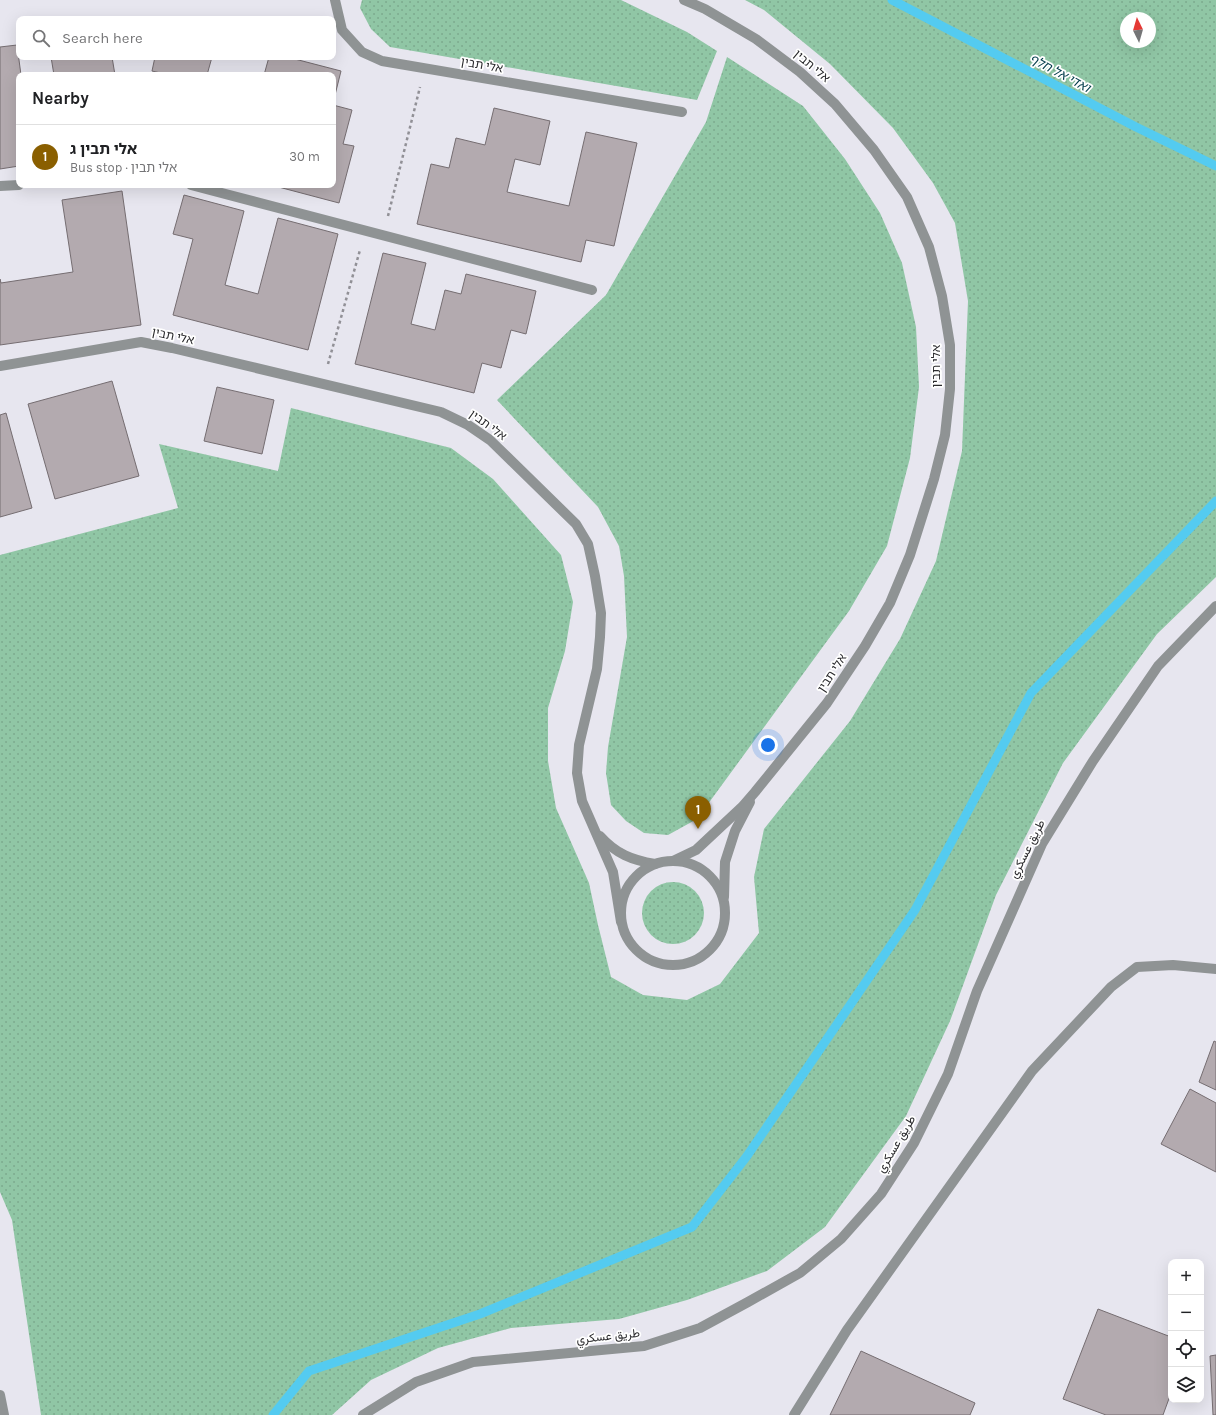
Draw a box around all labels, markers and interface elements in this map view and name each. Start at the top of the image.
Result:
north arrow [1120,12,1156,48]
search box [16,16,336,60]
icon: search [30,27,52,49]
text: Search here [62,29,143,47]
street label: אלי תבין [791,47,833,85]
water label: ואדי אל חלף [1027,51,1094,96]
street label: אלי תבין [460,54,505,76]
text: Nearby [32,88,89,108]
text: אלי תבין ג [70,140,137,158]
text: 1 [43,149,47,164]
text: 30 m [289,149,320,164]
text: Bus stop · אלי תבין [70,160,177,175]
street label: אלי תבין [151,325,196,347]
street label: אלי תבין [929,344,943,387]
street label: אלי תבין [467,407,510,443]
street label: אלי תבין [814,651,850,695]
your location [758,735,778,755]
pin: 1 [685,796,711,829]
street label: طريق عسكري [1006,817,1050,882]
street label: طريق عسكري [874,1113,921,1177]
map controls [1168,1259,1204,1403]
button: + [1168,1259,1204,1295]
button: − [1168,1295,1204,1331]
street label: طريق عسكري [575,1326,641,1349]
button: locate [1168,1331,1204,1367]
button: layers [1168,1367,1204,1403]

